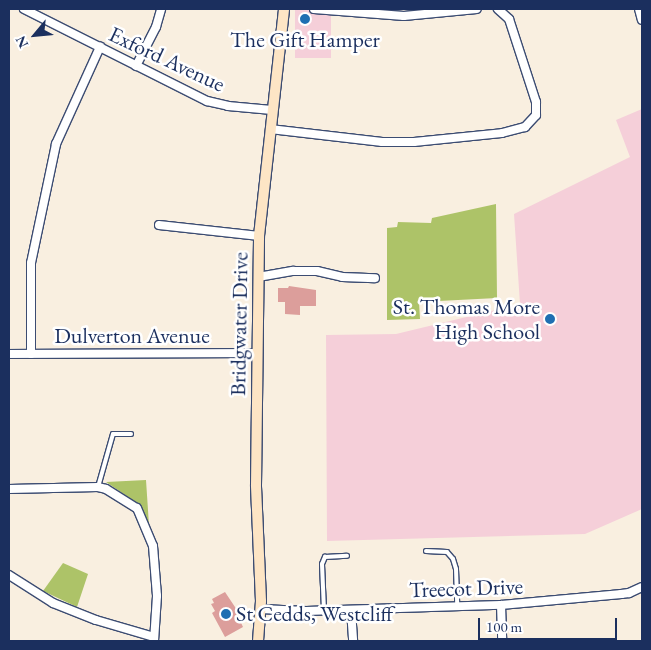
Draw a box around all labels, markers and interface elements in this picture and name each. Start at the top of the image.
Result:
north arrow [10,10,60,60]
marker: The Gift Hamper [299,13,311,25]
street label: Exford Avenue [105,21,229,97]
place label: The Gift Hamper [230,27,380,53]
text: N [11,33,32,51]
street label: Bridgwater Drive [225,252,253,396]
place label: St. Thomas More High School [393,293,540,344]
marker: St. Thomas More High School [544,313,556,325]
street label: Dulverton Avenue [54,323,210,349]
street label: Treecot Drive [408,573,524,603]
place label: St Cedds, Westcliff [236,601,393,627]
marker: St Cedds, Westcliff [220,608,232,620]
scale bar [481,608,620,640]
text: 100 m [486,617,522,636]

